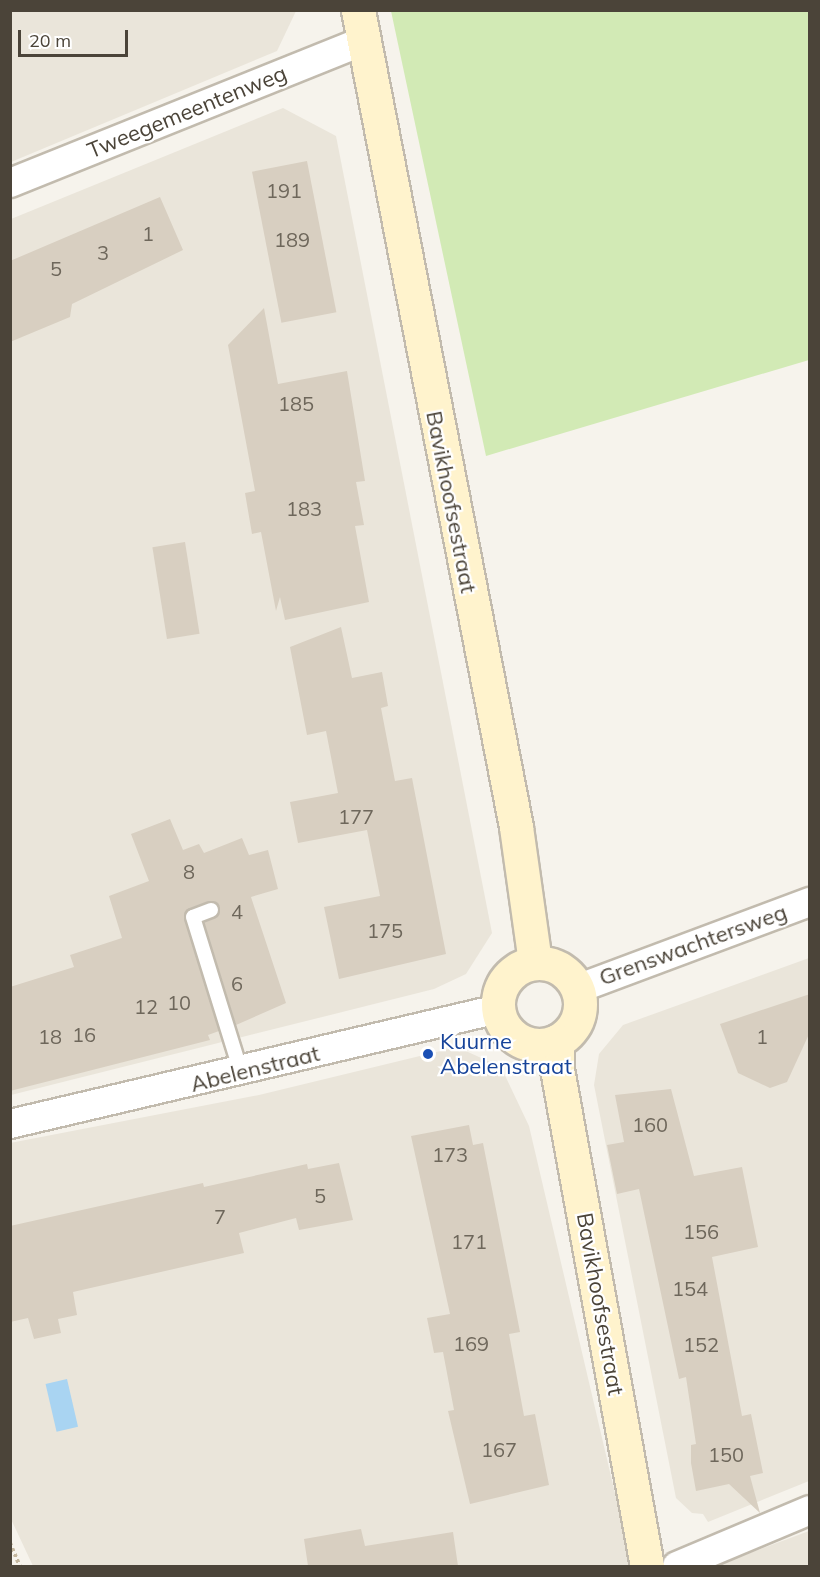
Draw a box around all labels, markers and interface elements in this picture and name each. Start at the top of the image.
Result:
scale bar [21,18,130,56]
text: 20 m [29,29,71,52]
street label: Tweegemeentenweg [83,60,291,164]
house number: 191 [266,178,302,202]
house number: 1 [142,221,154,245]
house number: 189 [274,227,310,251]
house number: 3 [97,240,109,264]
house number: 5 [50,256,62,280]
house number: 185 [278,391,314,415]
street label: Bavikhoofsestraat [420,409,482,595]
house number: 183 [286,496,322,520]
house number: 177 [338,804,374,828]
house number: 8 [183,859,195,883]
house number: 4 [231,899,243,923]
street label: Grenswachtersweg [596,899,790,991]
house number: 175 [367,918,403,942]
house number: 6 [231,971,243,995]
house number: 10 [167,990,191,1014]
house number: 12 [134,994,158,1018]
house number: 16 [72,1022,96,1046]
house number: 18 [38,1024,62,1048]
house number: 1 [756,1024,768,1048]
place label: Kuurne Abelenstraat [440,1028,572,1080]
street label: Abelenstraat [188,1040,322,1098]
marker: Kuurne Abelenstraat [421,1047,435,1061]
house number: 160 [632,1112,668,1136]
house number: 173 [432,1142,468,1166]
house number: 5 [314,1183,326,1207]
house number: 7 [214,1204,226,1228]
street label: Bavikhoofsestraat [571,1211,629,1397]
house number: 156 [683,1219,719,1243]
house number: 171 [451,1229,487,1253]
house number: 154 [672,1276,708,1300]
house number: 169 [453,1331,489,1355]
house number: 152 [683,1332,719,1356]
house number: 167 [481,1437,517,1461]
house number: 150 [708,1442,744,1466]

